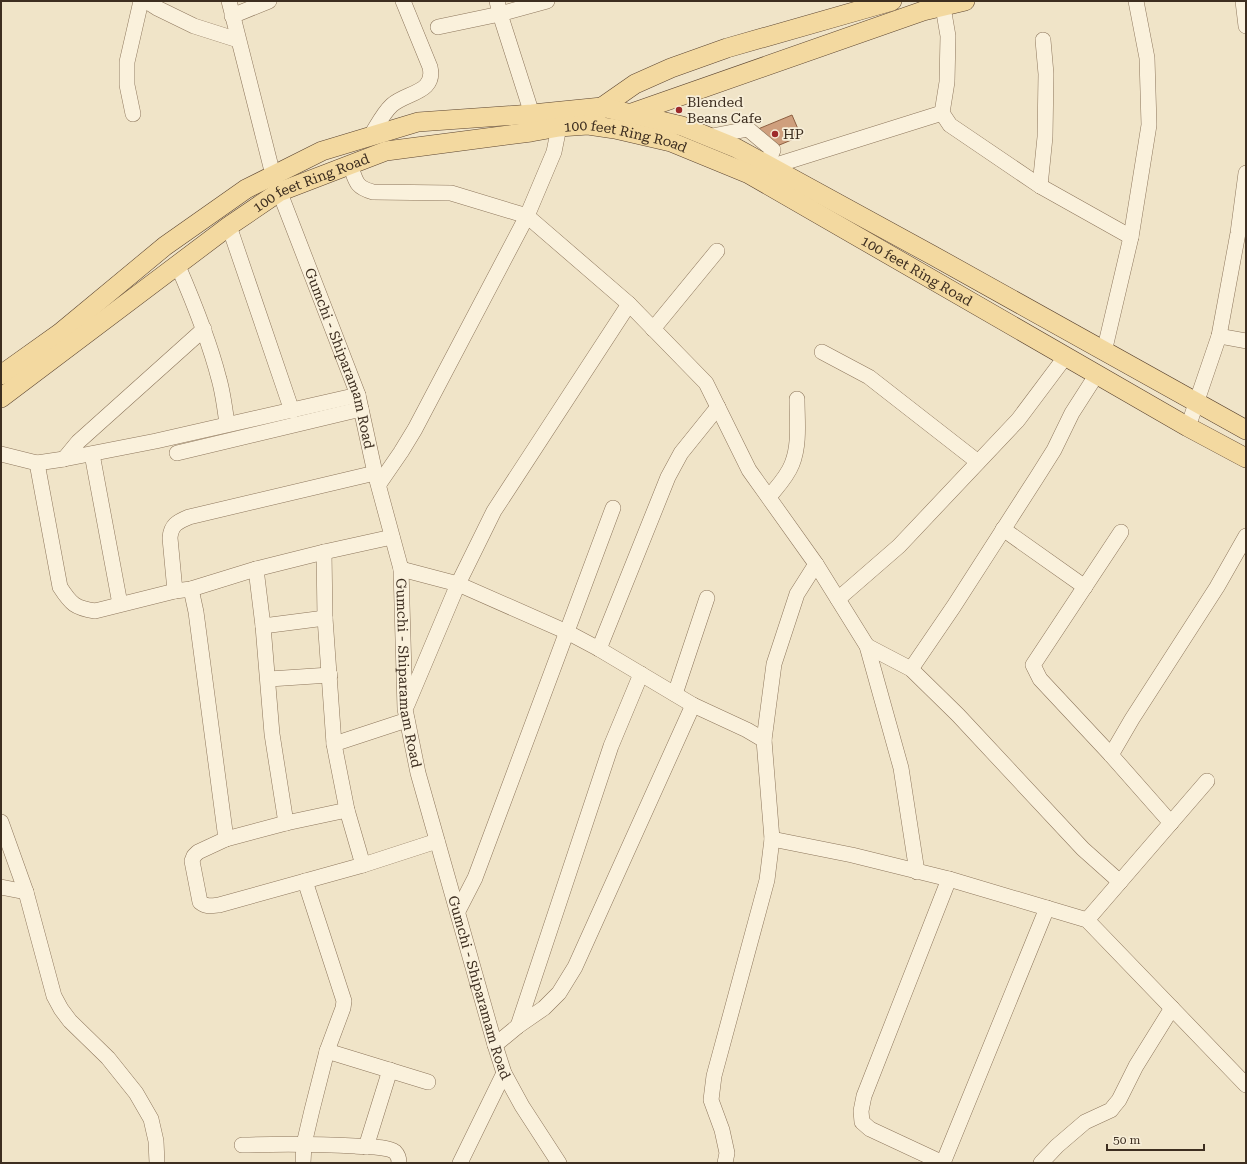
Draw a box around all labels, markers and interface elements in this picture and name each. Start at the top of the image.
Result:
place label: Blended Beans Cafe [687,94,762,126]
marker: Blended Beans Cafe [674,105,684,115]
street label: 100 feet Ring Road [563,117,690,156]
place label: HP [783,126,804,142]
marker: HP [770,129,780,139]
street label: 100 feet Ring Road [250,150,371,215]
street label: 100 feet Ring Road [858,232,975,309]
street label: Gumchi - Shiparamam Road [302,266,378,450]
street label: Gumchi - Shiparamam Road [393,578,425,769]
street label: Gumchi - Shiparamam Road [445,894,514,1082]
scale bar [1107,1126,1204,1152]
text: 50 m [1113,1133,1140,1147]

